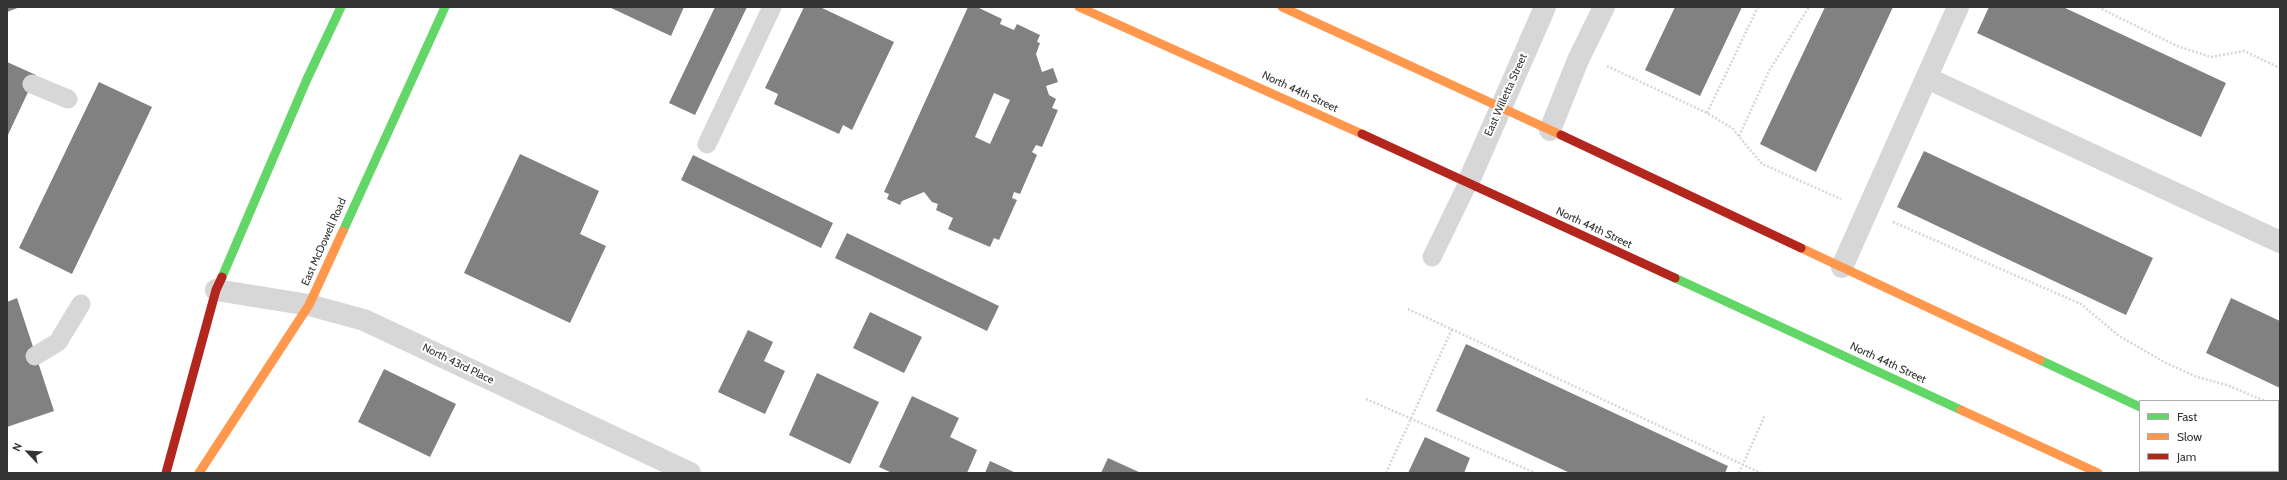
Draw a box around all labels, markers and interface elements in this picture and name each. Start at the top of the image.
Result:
street label: East Willetta Street [1482,52,1530,138]
street label: North 44th Street [1260,69,1340,115]
street label: East McDowell Road [299,196,349,288]
street label: North 44th Street [1554,205,1634,251]
street label: North 44th Street [1848,340,1928,386]
street label: North 43rd Place [420,341,496,387]
legend [2139,400,2279,472]
text: Fast [2177,409,2197,424]
text: Slow [2177,429,2202,444]
north arrow [8,432,48,472]
text: N [9,440,25,453]
text: Jam [2177,449,2196,464]

